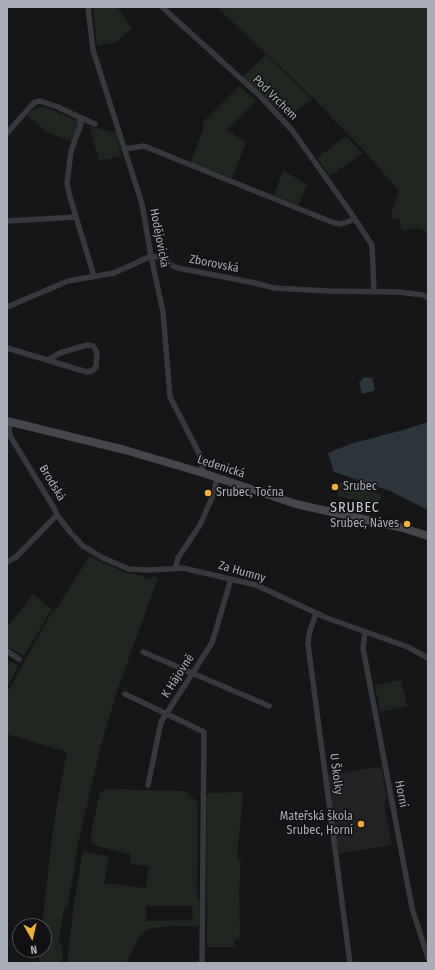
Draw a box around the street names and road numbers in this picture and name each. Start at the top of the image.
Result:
street label: Pod Vrchem [249,72,301,124]
street label: Hodějovická [146,207,172,269]
street label: Zborovská [188,252,240,276]
street label: Ledenická [195,453,247,481]
street label: Brodská [36,462,68,504]
street label: Za Humny [217,558,267,586]
street label: K Hájovně [159,651,197,701]
street label: U Školky [326,752,346,796]
street label: Horní [391,779,411,809]

